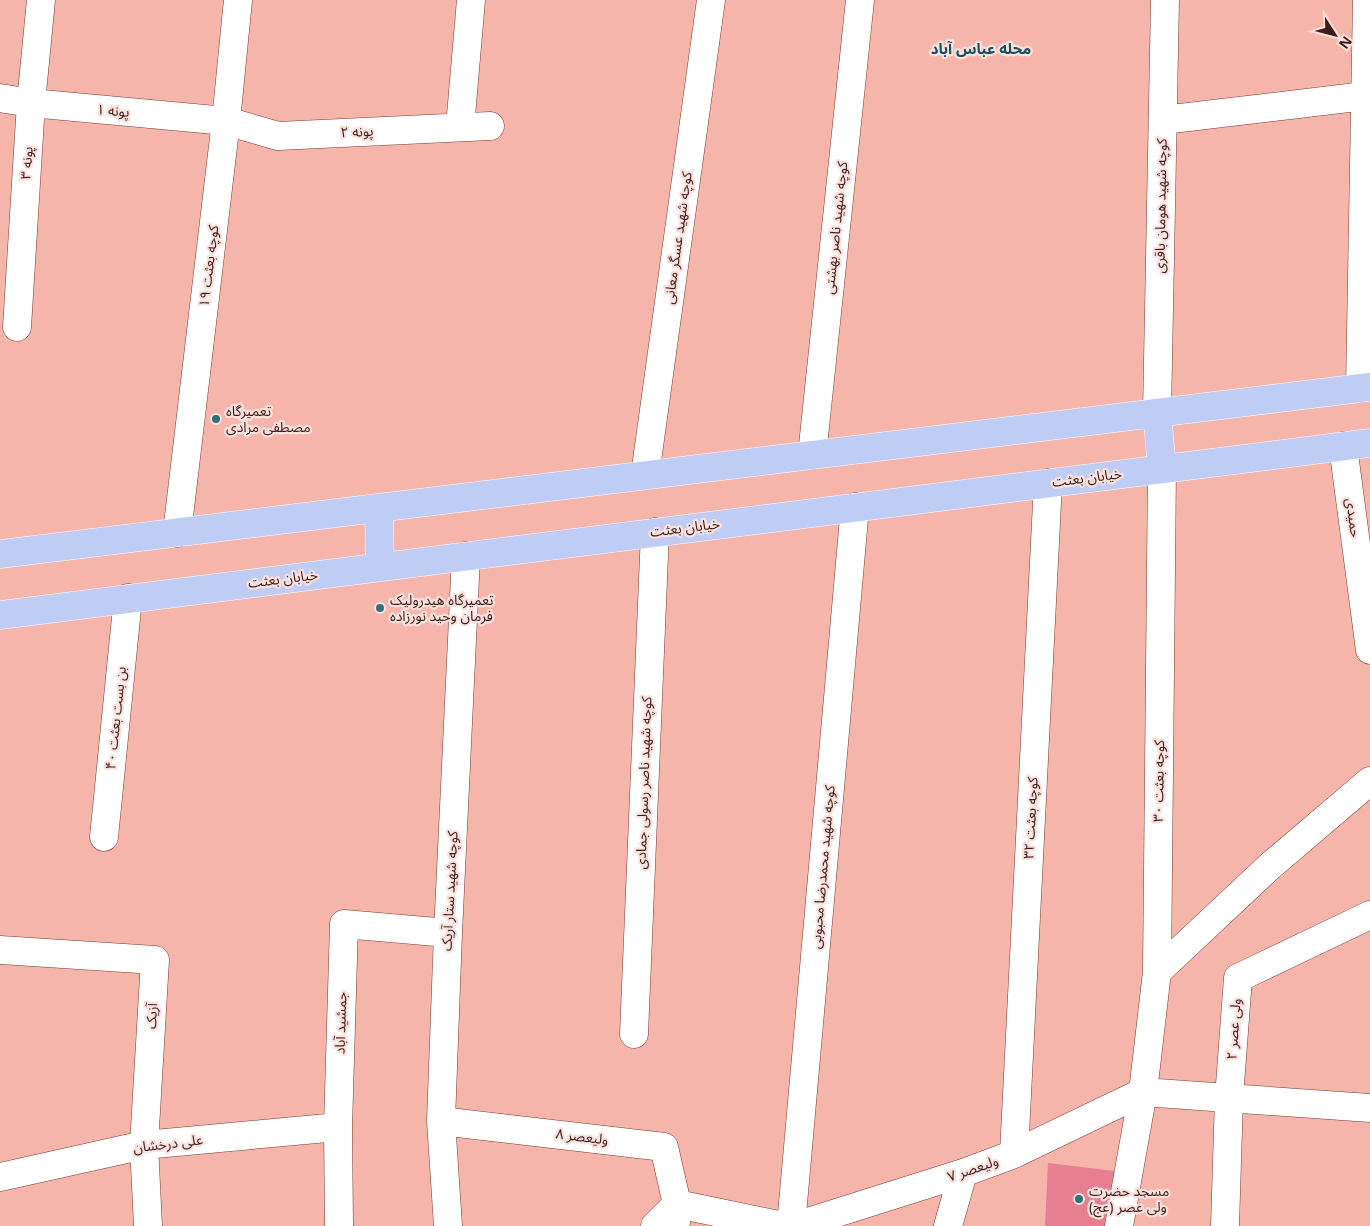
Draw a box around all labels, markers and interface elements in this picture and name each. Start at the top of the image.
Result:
north arrow [1310,10,1360,60]
text: N [1330,29,1360,55]
district label: محله عباس آباد [931,33,1031,65]
street label: پونه ۱ [95,95,131,127]
street label: پونه ۲ [340,117,374,147]
street label: کوچه شهید هومان باقری [1145,138,1177,274]
street label: پونه ۳ [11,146,43,180]
street label: کوچه شهید ناصر بهشتی [815,160,857,296]
street label: کوچه شهید عسگر معانی [654,170,702,306]
street label: کوچه بعثت ۱۹ [190,223,228,309]
place label: تعمیرگاه مصطفی مرادی [226,397,311,442]
marker: تعمیرگاه مصطفی مرادی [210,413,222,425]
street label: خیابان بعثت [1050,459,1124,497]
street label: حمیدی [1336,497,1370,539]
street label: خیابان بعثت [648,509,722,547]
street label: خیابان بعثت [246,560,320,598]
place label: تعمیرگاه هیدرولیک فرمان وحید نورزاده [390,586,494,631]
marker: تعمیرگاه هیدرولیک فرمان وحید نورزاده [374,602,386,614]
street label: بن بست بعثت ۴۰ [96,665,136,771]
street label: کوچه شهید ناصر رسولی جمادی [626,696,662,870]
street label: کوچه بعثت ۳۰ [1144,739,1174,822]
street label: کوچه بعثت ۳۲ [1014,776,1048,860]
street label: کوچه شهید محمدرضا محبوبی [801,784,845,950]
street label: کوچه شهید ستار آریک [432,830,468,952]
street label: جمشید آباد [325,991,357,1055]
street label: ولی عصر ۲ [1217,997,1251,1061]
street label: آزیک [137,1001,167,1030]
street label: ولیعصر ۸ [554,1119,610,1155]
street label: علی درخشان [131,1125,205,1163]
street label: ولیعصر ۷ [943,1147,1003,1191]
place label: مسجد حضرت ولی عصر (عج) [1089,1177,1169,1222]
marker: مسجد حضرت ولی عصر (عج) [1073,1193,1085,1205]

